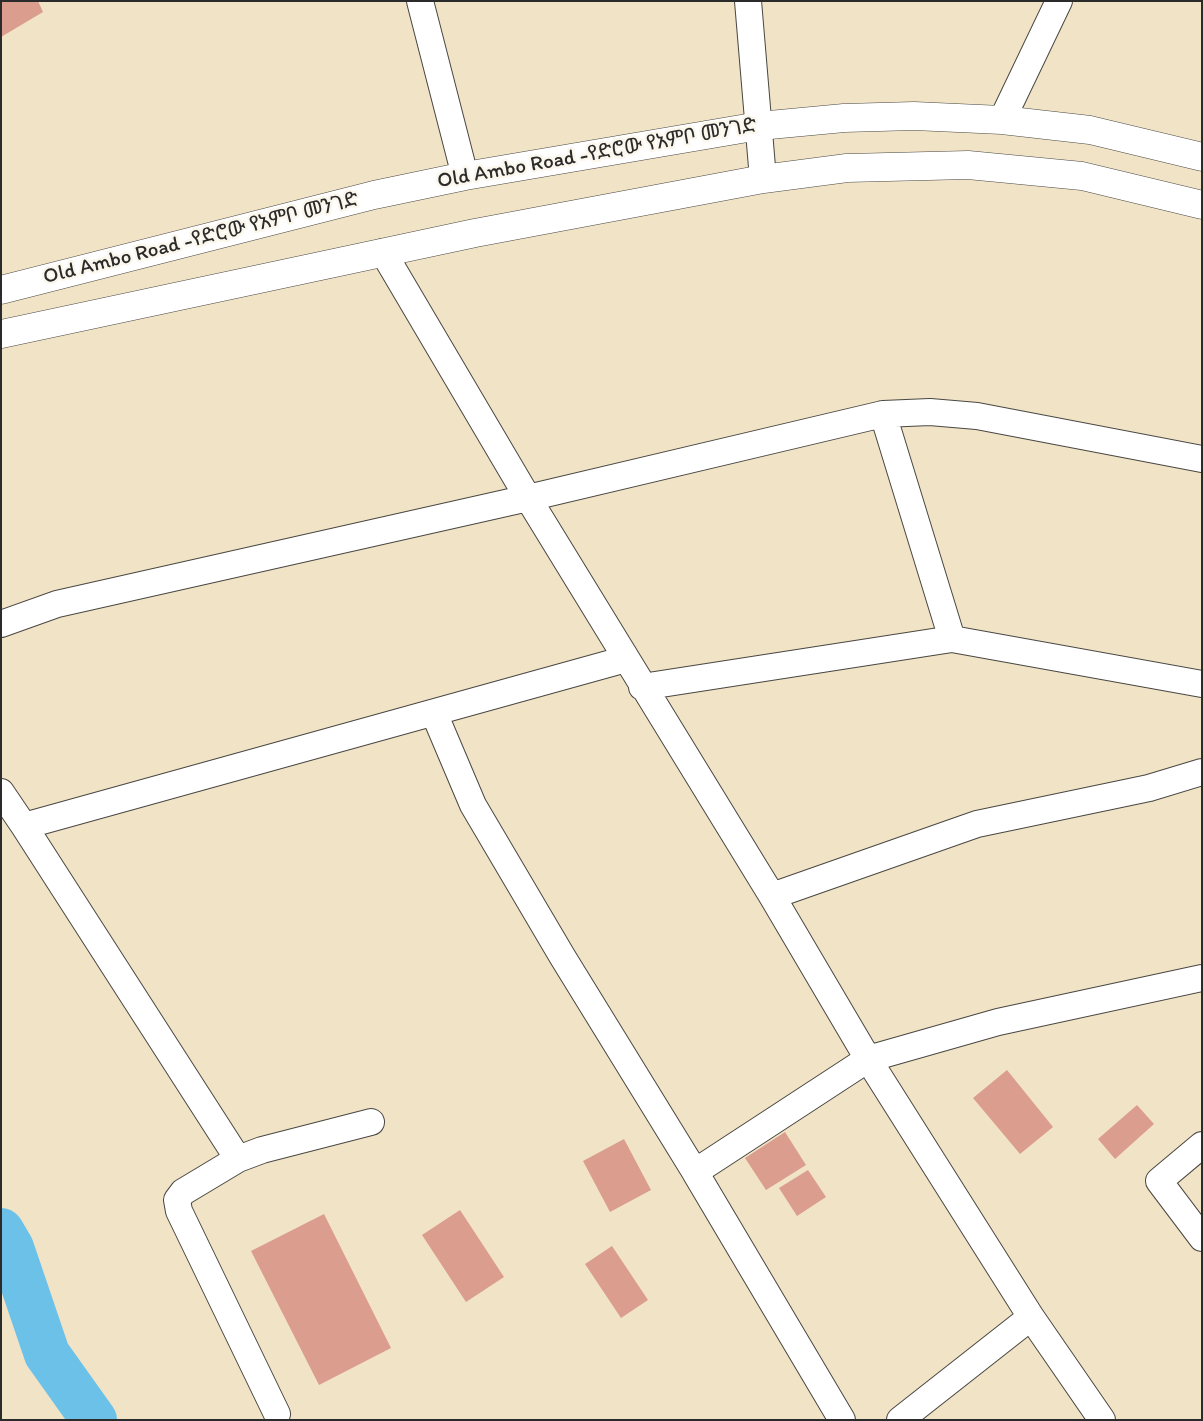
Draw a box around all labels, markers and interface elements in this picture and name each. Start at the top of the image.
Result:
street label: Old Ambo Road -የድሮው የአምቦ መንገድ [435,113,759,195]
street label: Old Ambo Road -የድሮው የአምቦ መንገድ [41,188,361,290]

